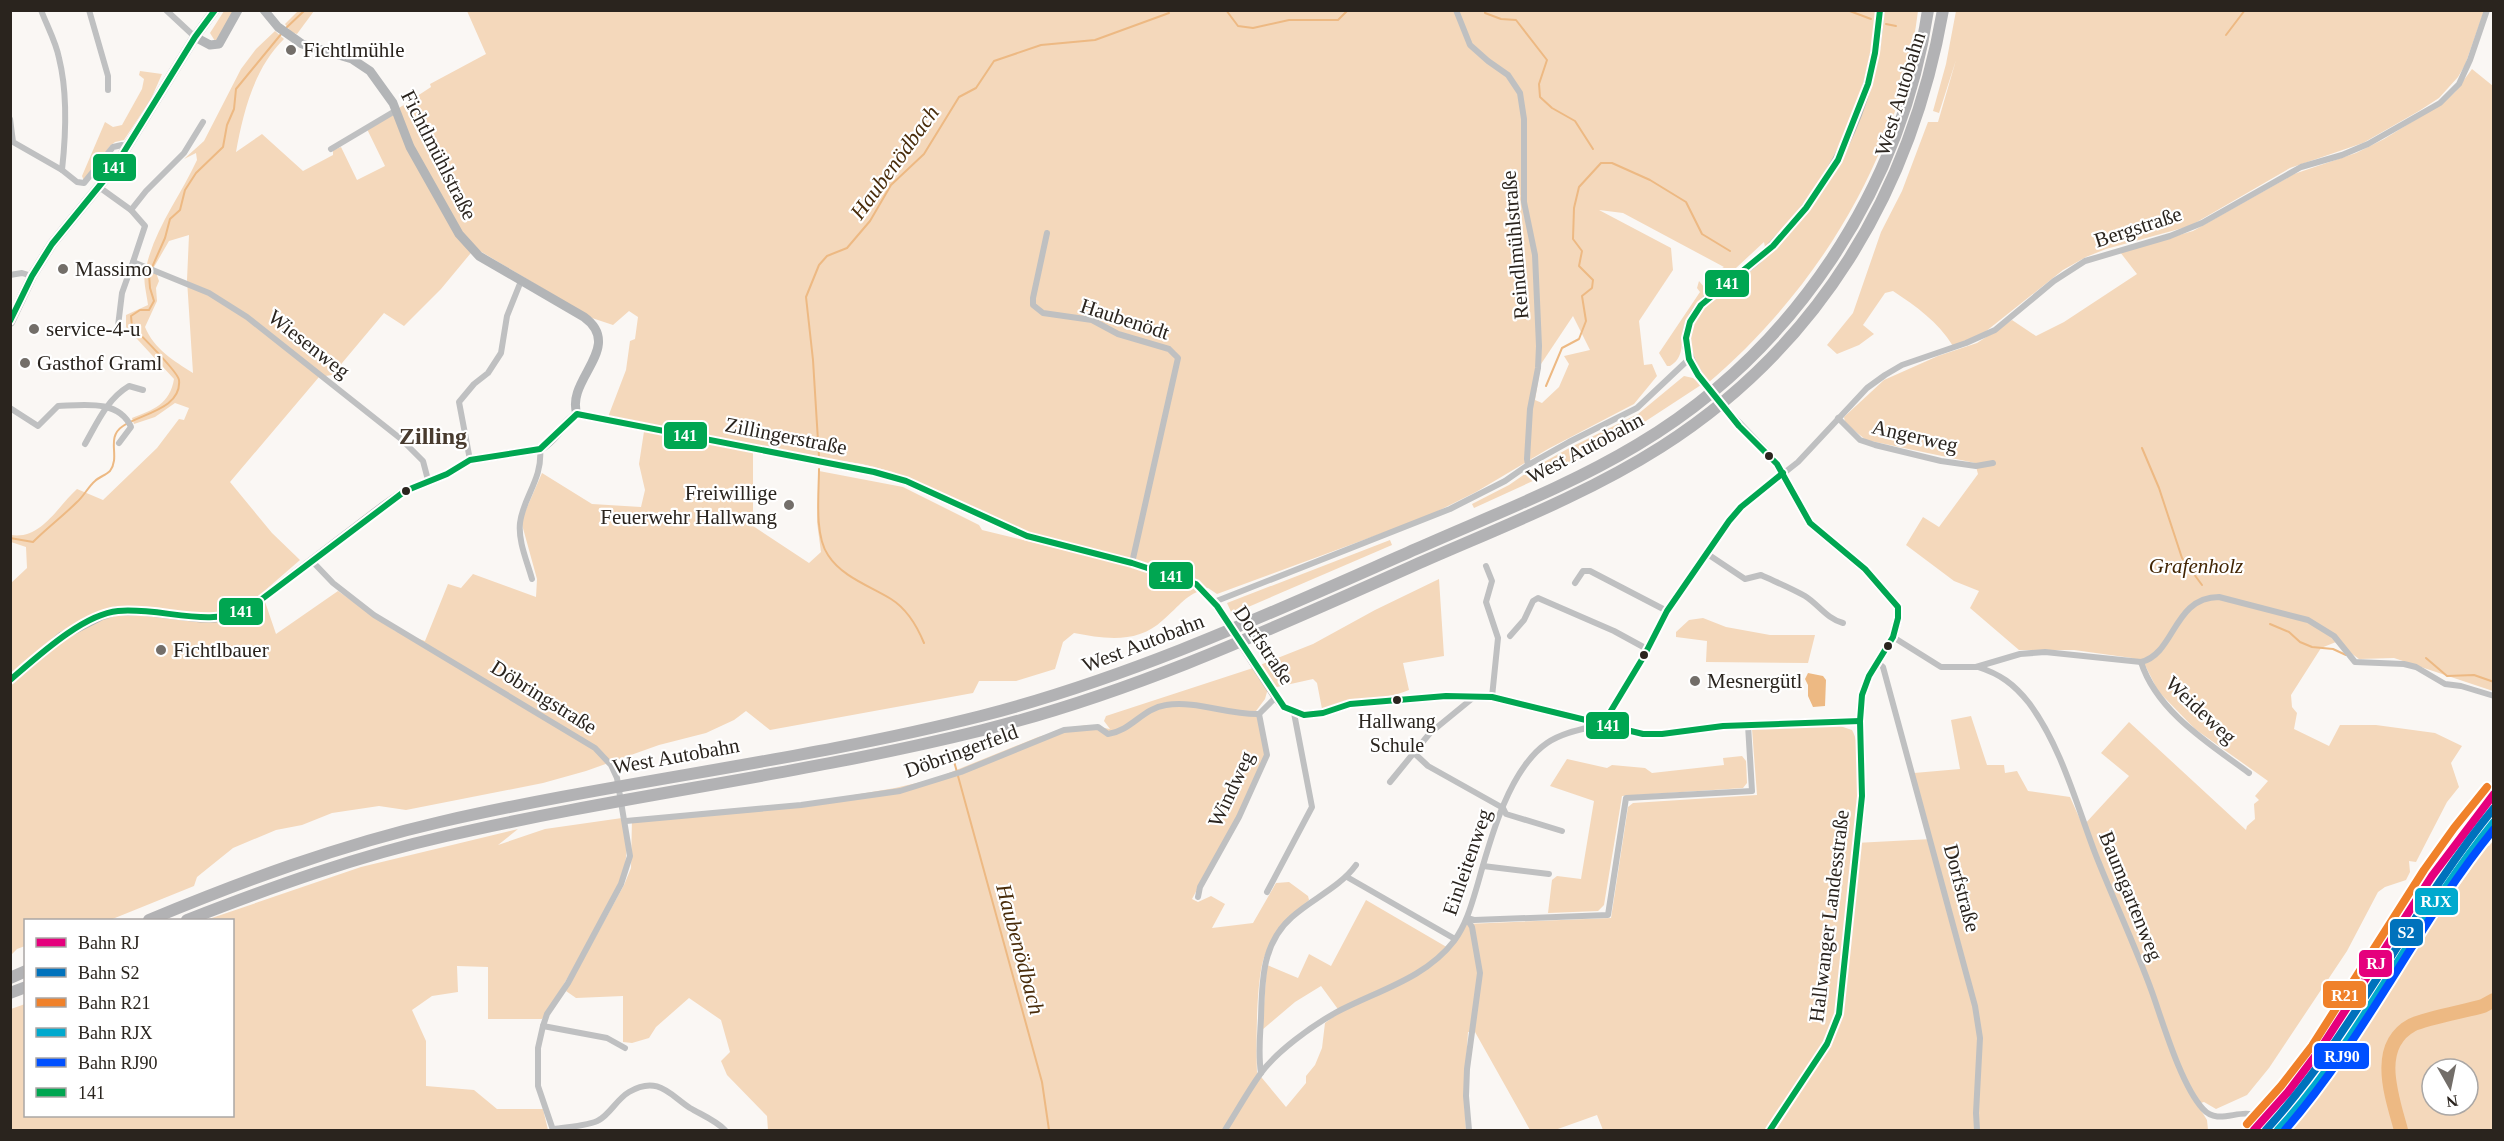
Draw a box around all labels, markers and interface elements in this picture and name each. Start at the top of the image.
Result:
street label: West Autobahn [1870,29,1930,159]
place label: Fichtlmühle [303,38,405,62]
marker: Fichtlmühle [284,43,298,57]
street label: Fichtlmühlstraße [396,86,482,224]
water label: Haubenödbach [844,101,944,225]
line badge: 141 [92,153,137,182]
text: 141 [102,159,126,176]
street label: Reindlmühlstraße [1497,170,1533,320]
street label: Bergstraße [2091,202,2185,252]
place label: Massimo [75,257,152,281]
marker: Massimo [56,262,70,276]
line badge: 141 [1704,269,1750,298]
text: 141 [1715,275,1739,292]
street label: Haubenödt [1077,293,1173,345]
street label: Wiesenweg [263,305,355,384]
place label: service-4-u [46,317,141,341]
marker: service-4-u [27,322,41,336]
place label: Gasthof Graml [37,351,163,375]
marker: Gasthof Graml [18,356,32,370]
street label: West Autobahn [1523,407,1648,489]
street label: Zillingerstraße [723,412,849,460]
street label: Angerweg [1870,414,1961,458]
line badge: 141 [663,421,708,450]
district label: Zilling [399,423,467,449]
text: 141 [673,427,697,444]
unlabelled marker [1763,450,1775,462]
place label: Freiwillige Feuerwehr Hallwang [600,481,777,529]
unlabelled marker [400,485,412,497]
marker: Freiwillige Feuerwehr Hallwang [782,498,796,512]
park label: Grafenholz [2149,554,2243,578]
line badge: 141 [1148,561,1194,590]
text: 141 [1159,568,1183,585]
line badge: 141 [218,597,264,626]
street label: Dorfstraße [1229,601,1299,689]
text: 141 [229,603,253,620]
street label: West Autobahn [1079,609,1208,677]
place label: Fichtlbauer [173,638,269,662]
unlabelled marker [1882,640,1894,652]
marker: Fichtlbauer [154,643,168,657]
unlabelled marker [1638,649,1650,661]
street label: Döbringstraße [487,655,601,739]
place label: Mesnergütl [1707,669,1802,693]
street label: Weideweg [2161,671,2242,749]
marker: Mesnergütl [1688,674,1702,688]
marker: Hallwang Schule [1391,694,1403,706]
place label: Hallwang Schule [1358,710,1436,756]
line badge: 141 [1585,711,1630,740]
text: 141 [1596,717,1620,734]
street label: Döbringerfeld [901,719,1021,783]
street label: West Autobahn [611,733,742,779]
street label: Windweg [1203,747,1259,831]
street label: Einleitenweg [1438,805,1497,918]
street label: Hallwanger Landesstraße [1804,808,1854,1024]
street label: Baumgartenweg [2094,828,2168,965]
street label: Dorfstraße [1939,842,1985,934]
water label: Haubenödbach [991,880,1050,1017]
line badge: RJX [2414,887,2459,916]
text: RJX [2420,893,2452,910]
line badge: S2 [2389,918,2424,947]
legend [24,919,234,1117]
text: S2 [2398,924,2414,941]
text: Bahn RJ [78,933,140,953]
line badge: RJ [2358,949,2393,978]
text: RJ [2366,955,2386,972]
text: Bahn S2 [78,963,140,983]
line badge: R21 [2322,980,2367,1009]
text: R21 [2331,987,2359,1004]
text: Bahn R21 [78,993,151,1013]
text: Bahn RJX [78,1023,153,1043]
line badge: RJ90 [2313,1042,2370,1070]
text: RJ90 [2324,1048,2360,1065]
text: Bahn RJ90 [78,1053,158,1073]
north arrow [2420,1057,2480,1117]
text: 141 [78,1083,105,1103]
text: N [2445,1092,2459,1111]

